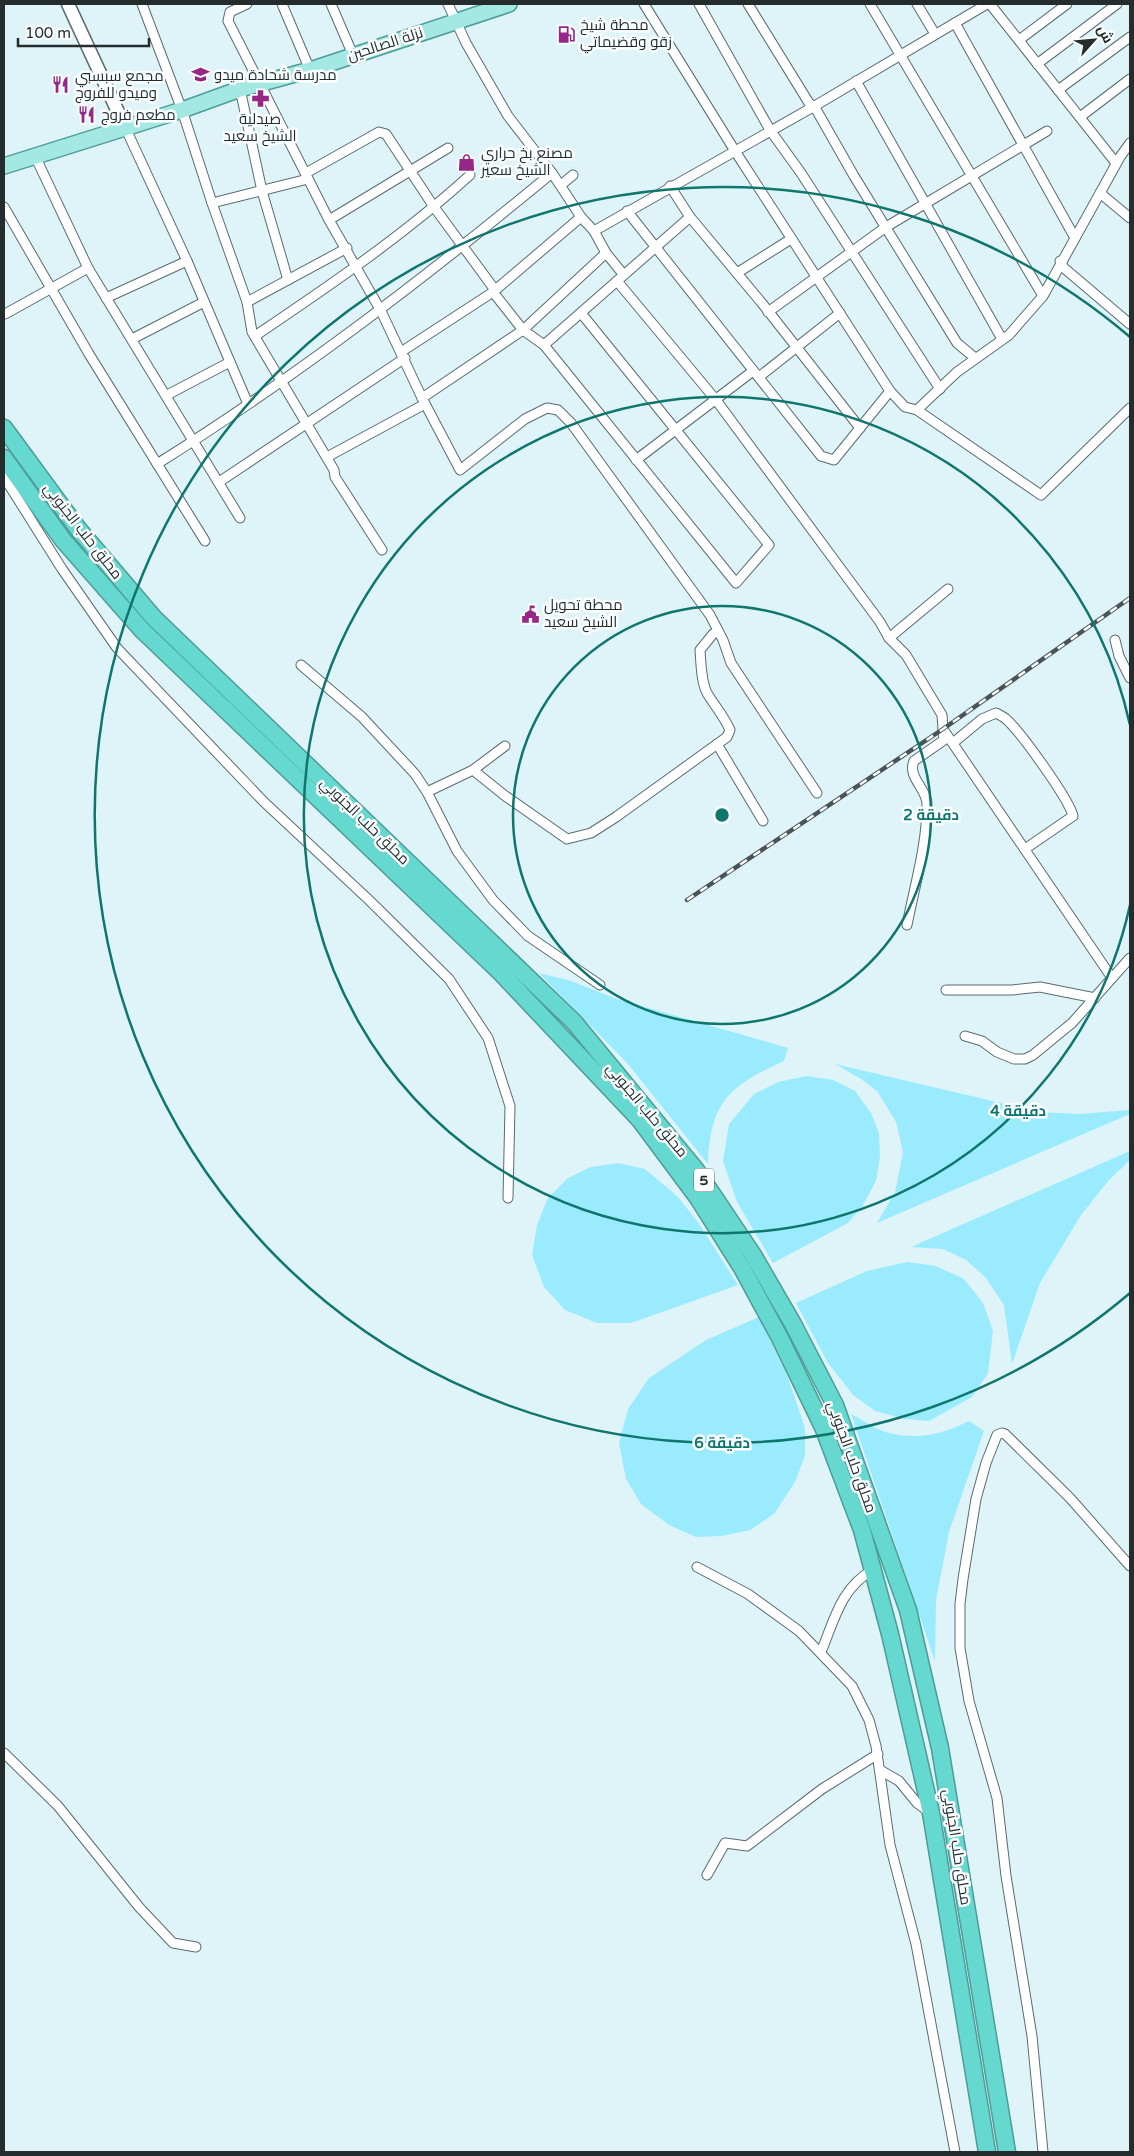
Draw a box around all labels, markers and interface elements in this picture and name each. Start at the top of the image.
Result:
scale bar [18,15,149,47]
north arrow [1069,15,1119,65]
place label: محطة شيخ زقو وقضيماتي [580,16,672,54]
text: ش [1093,22,1117,46]
street label: نزلة الصالحين [345,23,425,66]
text: 100 m [25,24,71,42]
fuel station icon: محطة شيخ زقو وقضيماتي [556,24,576,44]
school or university icon: مدرسة شحادة ميدو [190,65,210,85]
place label: مدرسة شحادة ميدو [214,66,337,84]
place label: مجمع سبسبي وميدو للفروج [75,67,164,104]
restaurant icon: مجمع سبسبي وميدو للفروج [51,75,71,95]
pharmacy icon: صيدلية الشيخ سعيد [250,88,270,108]
restaurant icon: مطعم فروج [77,105,97,125]
place label: مطعم فروج [101,106,176,126]
place label: صيدلية الشيخ سعيد [223,110,297,147]
place label: مصنع بخ حراري الشيخ سعير [480,144,573,181]
shop icon: مصنع بخ حراري الشيخ سعير [457,152,477,172]
street label: محلق حلب الجنوبي [37,479,126,585]
place label: محطة تحويل الشيخ سعيد [544,596,623,633]
public building icon: محطة تحويل الشيخ سعيد [520,604,540,624]
street label: محلق حلب الجنوبي [314,774,413,870]
centre of rings [713,806,731,824]
text: 2 دقيقة [903,806,959,824]
street label: محلق حلب الجنوبي [600,1059,692,1163]
text: 4 دقيقة [990,1102,1046,1120]
road number: 5 [694,1168,714,1192]
street label: محلق حلب الجنوبي [821,1399,881,1516]
text: 6 دقيقة [694,1434,750,1452]
street label: محلق حلب الجنوبي [936,1788,975,1907]

